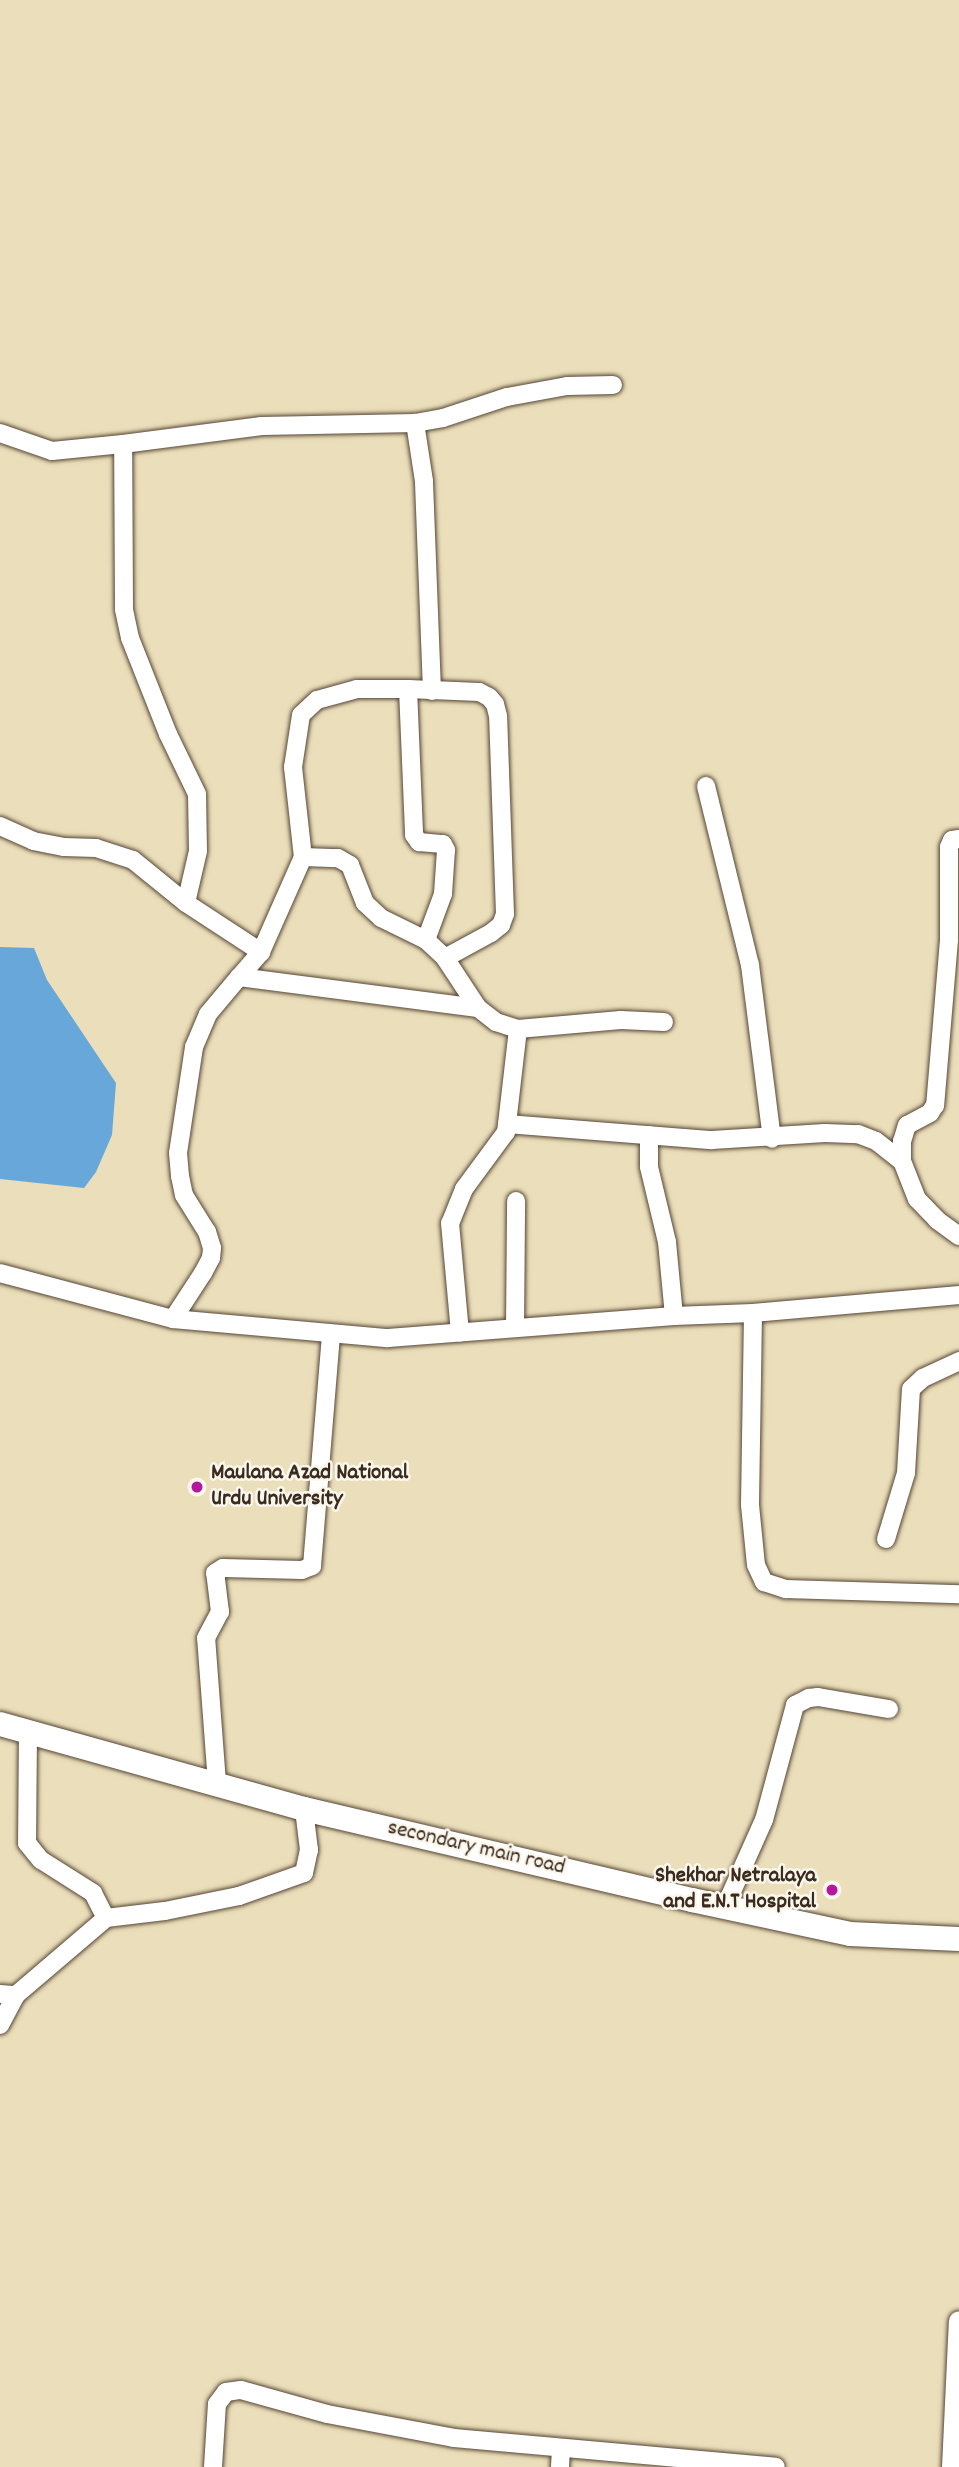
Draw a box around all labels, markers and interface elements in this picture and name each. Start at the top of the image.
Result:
place label: Maulana Azad National Urdu University [211,1460,408,1514]
marker: Maulana Azad National Urdu University [189,1479,205,1495]
street label: secondary main road [384,1815,568,1883]
place label: Shekhar Netralaya and E.N.T Hospital [655,1863,816,1917]
marker: Shekhar Netralaya and E.N.T Hospital [822,1880,842,1900]

